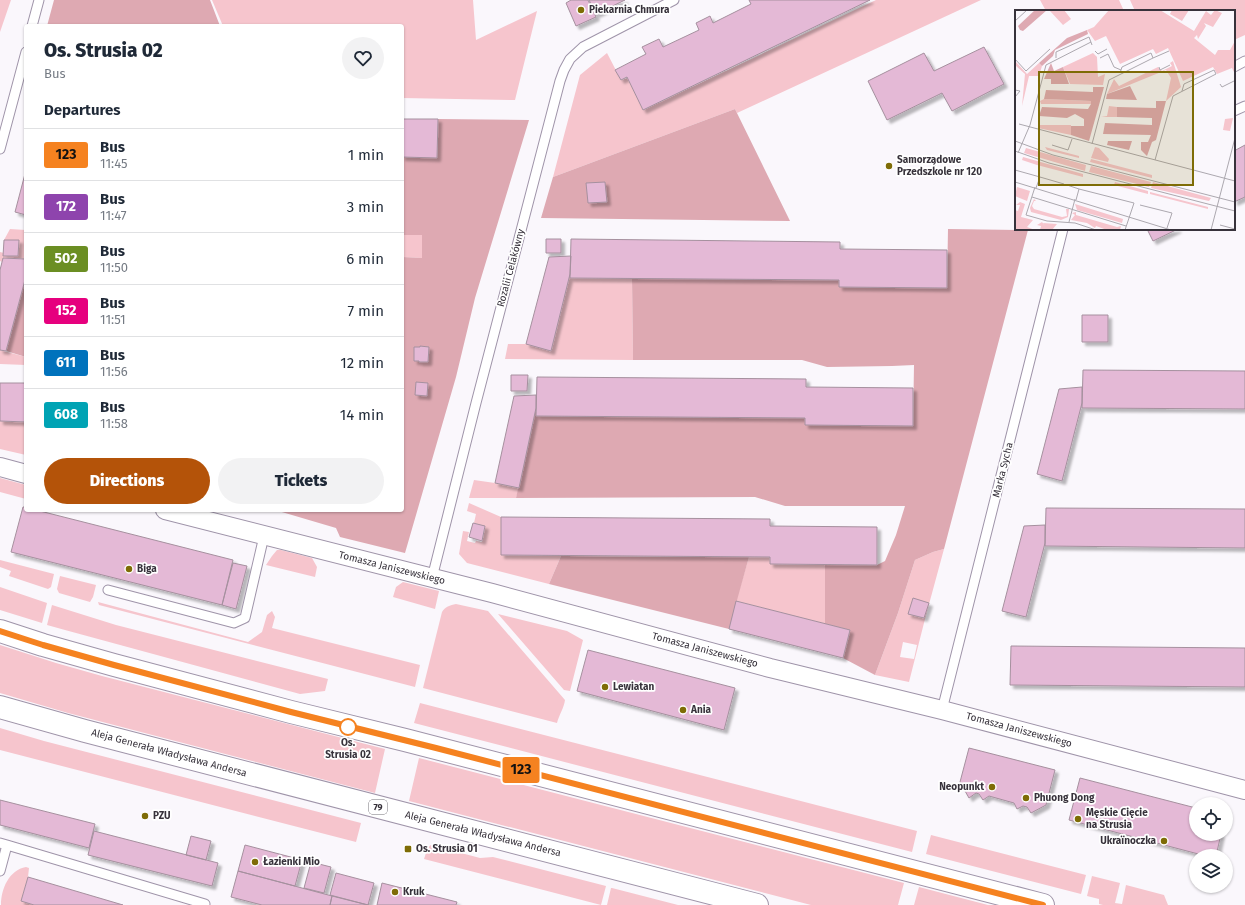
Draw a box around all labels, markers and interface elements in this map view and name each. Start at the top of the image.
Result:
place label: Piekarnia Chmura [589,4,670,16]
marker: Piekarnia Chmura [576,5,586,15]
inset map [1015,10,1235,230]
button: heart [342,37,384,79]
text: Os. Strusia 02 [44,39,163,62]
text: Bus [44,66,66,81]
text: Departures [44,101,121,119]
text: Bus [100,138,125,156]
text: 123 [56,146,76,163]
text: 1 min [348,146,384,164]
place label: Samorządowe Przedszkole nr 120 [897,154,982,178]
text: 11:45 [100,156,127,171]
marker: Samorządowe Przedszkole nr 120 [884,161,894,171]
text: Bus [100,190,125,208]
text: 172 [56,198,76,215]
text: 3 min [347,198,384,216]
text: 11:47 [100,208,127,223]
street label: Rozalii Celakówny [495,228,527,308]
text: Bus [100,242,125,260]
text: 502 [55,250,77,267]
text: 6 min [346,250,384,268]
text: 11:50 [100,260,128,275]
text: Bus [100,294,125,312]
text: 152 [55,302,77,319]
text: 7 min [347,302,384,320]
text: 11:51 [100,312,126,327]
text: Bus [100,346,125,364]
text: 611 [56,354,76,371]
text: 12 min [340,354,384,372]
text: 11:56 [100,364,128,379]
text: Bus [100,398,125,416]
text: 608 [54,406,78,423]
text: 14 min [340,406,384,424]
text: 11:58 [100,416,128,431]
street label: Marka Sycha [990,441,1016,499]
button: Directions [44,458,210,504]
button: Tickets [218,458,384,504]
street label: Tomasza Janiszewskiego [338,549,447,587]
place label: Biga [137,563,157,575]
marker: Biga [124,564,134,574]
street label: Tomasza Janiszewskiego [651,630,759,670]
place label: Lewiatan [613,681,654,693]
marker: Lewiatan [600,682,610,692]
place label: Ania [690,704,711,716]
marker: Ania [678,705,688,715]
street label: Tomasza Janiszewskiego [965,710,1073,750]
marker: Os. Strusia 02 [339,718,357,736]
street label: Aleja Generała Władysława Andersa [90,726,248,780]
place label: Os. Strusia 02 [325,737,371,761]
line badge: 123 [498,757,544,783]
text: 123 [511,761,531,778]
place label: Neopunkt [939,781,984,793]
marker: Neopunkt [987,782,997,792]
place label: Phuong Dong [1034,792,1095,804]
marker: Phuong Dong [1021,793,1031,803]
map controls [1189,797,1233,893]
button: locate [1189,797,1233,841]
road number: 79 [369,800,387,814]
place label: Męskie Cięcie na Strusia [1086,807,1148,831]
street label: Aleja Generała Władysława Andersa [404,809,562,859]
place label: PZU [153,810,171,822]
marker: PZU [140,811,150,821]
marker: Męskie Cięcie na Strusia [1073,814,1083,824]
place label: Ukraïnoczka [1100,835,1157,847]
marker: Ukraïnoczka [1159,836,1169,846]
place label: Os. Strusia 01 [416,843,478,855]
marker: Os. Strusia 01 [403,844,413,854]
button: layers [1189,849,1233,893]
place label: Łazienki Mio [263,856,320,868]
marker: Łazienki Mio [250,857,260,867]
place label: Kruk [403,886,425,898]
marker: Kruk [390,887,400,897]

